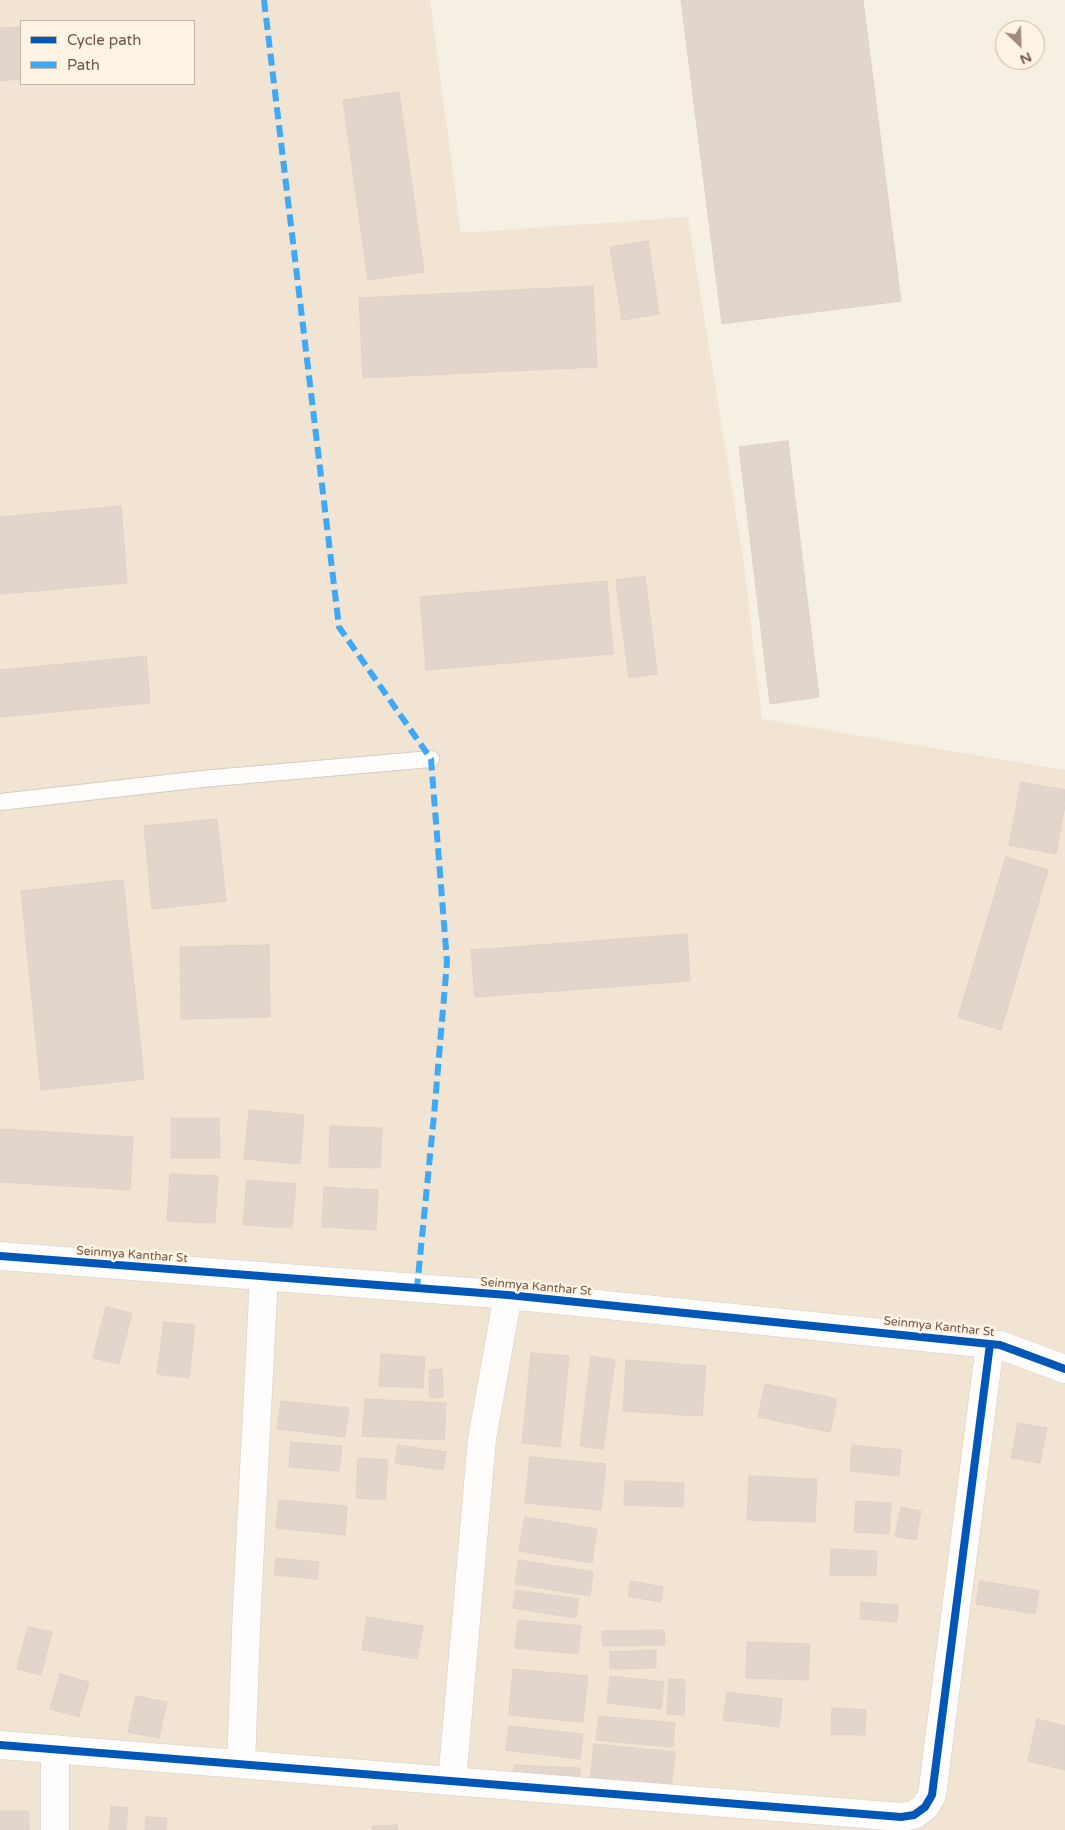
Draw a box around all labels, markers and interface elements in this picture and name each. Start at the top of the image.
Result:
legend [20,20,195,85]
north arrow [995,20,1045,70]
text: Cycle path [67,31,141,49]
text: N [1017,48,1034,68]
text: Path [67,56,100,74]
street label: Seinmya Kanthar St [76,1244,188,1266]
street label: Seinmya Kanthar St [480,1275,592,1299]
street label: Seinmya Kanthar St [883,1314,995,1340]

